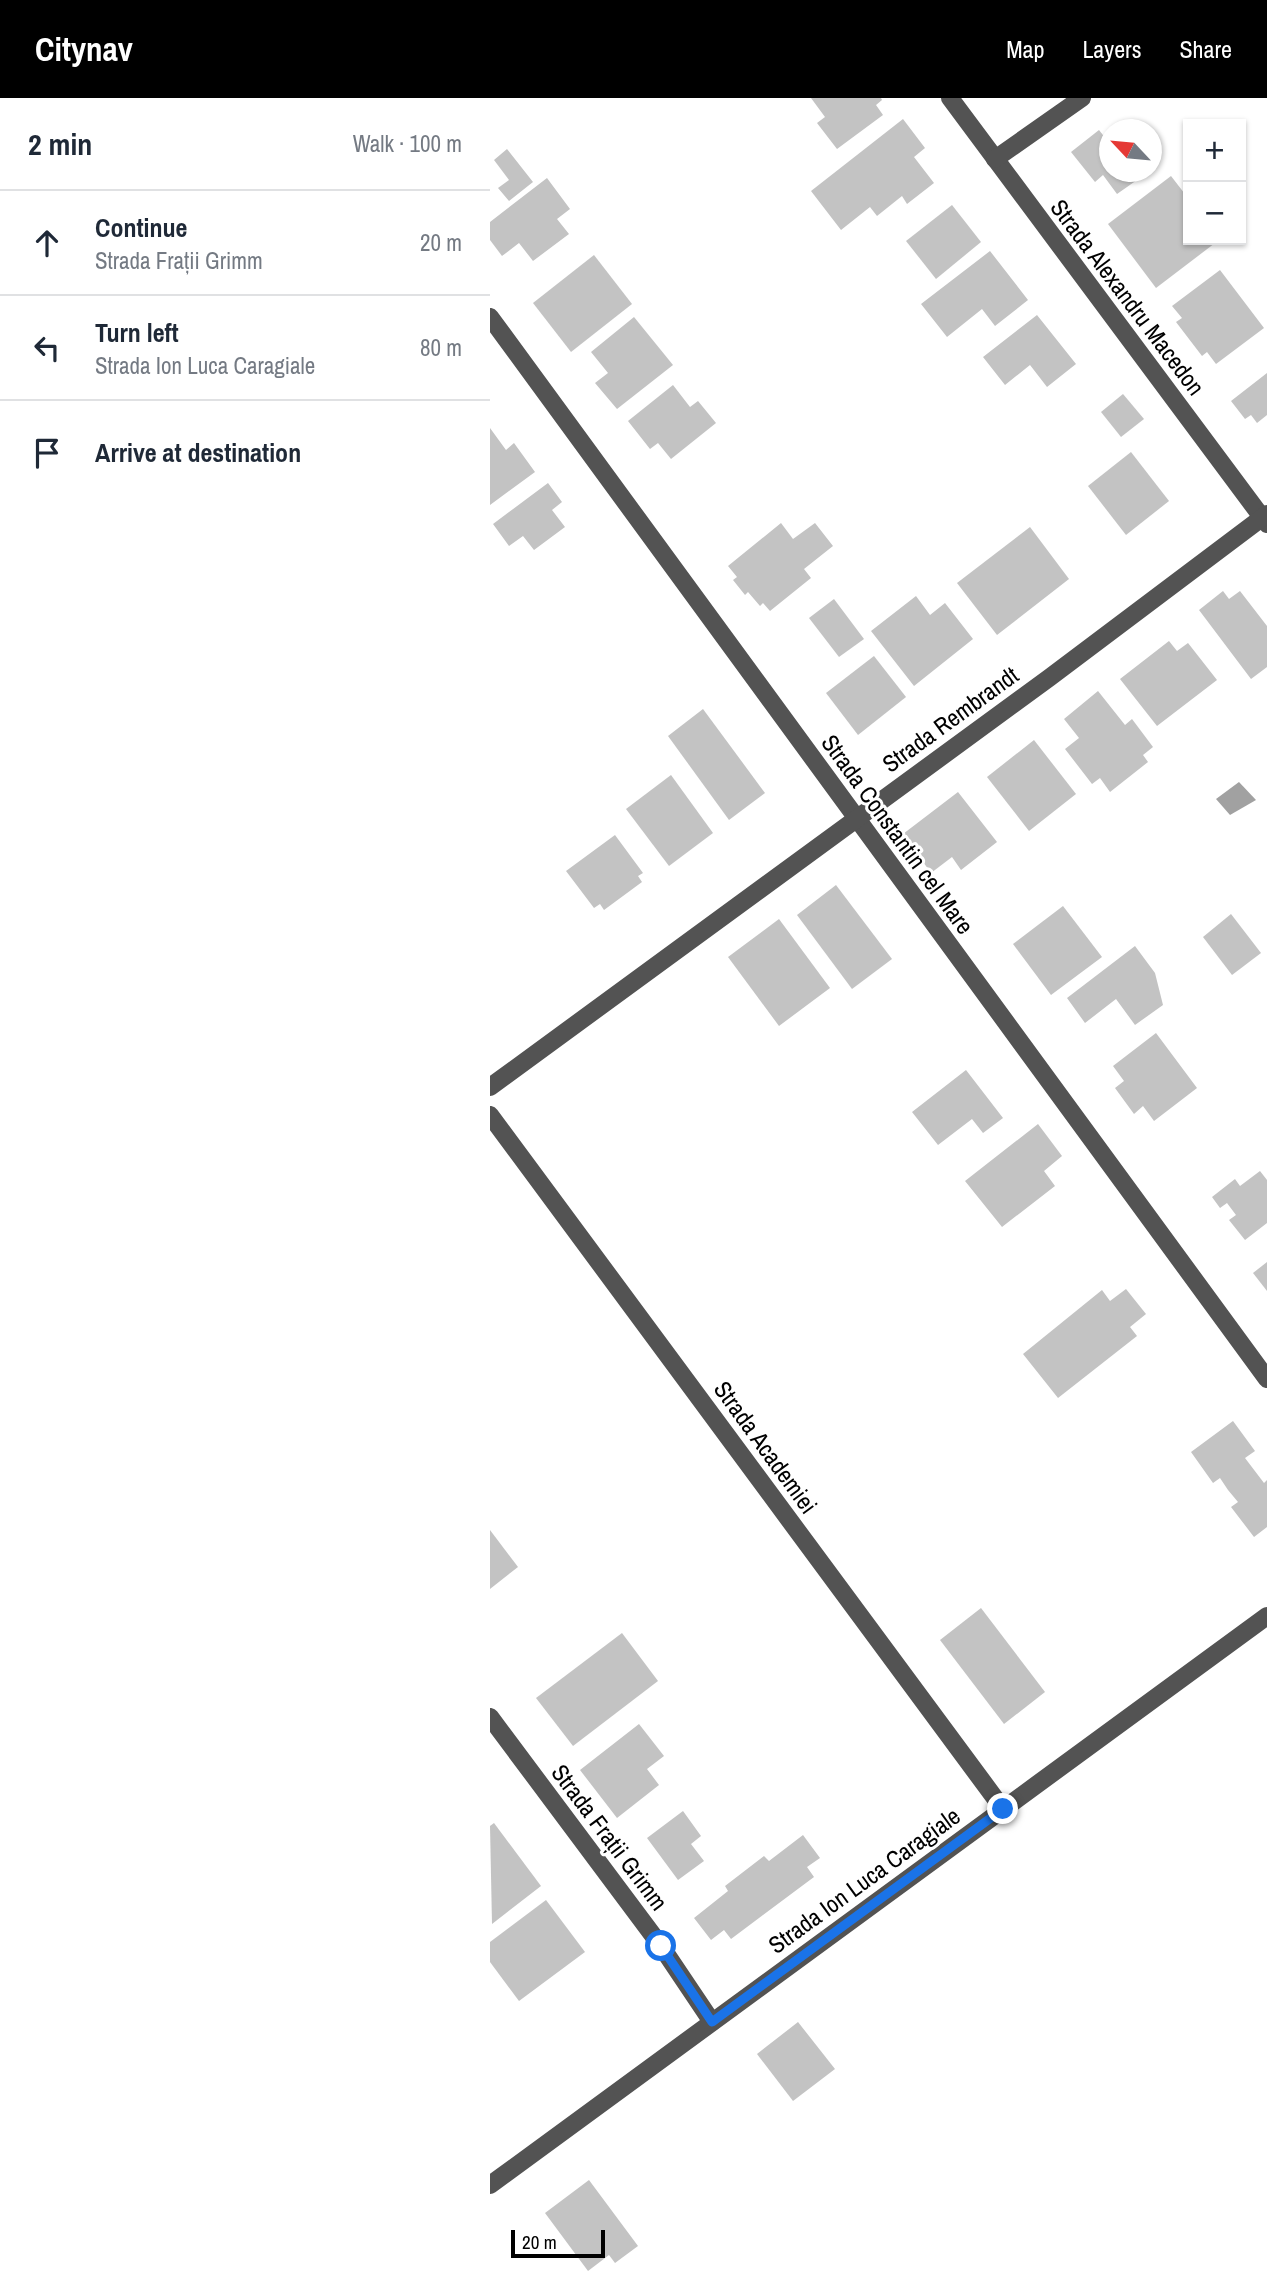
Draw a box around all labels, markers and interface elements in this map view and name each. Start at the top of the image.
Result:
text: Citynav [35,27,133,71]
text: Map [1006,33,1044,65]
text: Layers [1082,33,1141,65]
text: Share [1179,33,1232,65]
north arrow [1099,119,1162,182]
map controls [1183,119,1246,245]
button: + [1183,119,1246,182]
text: 2 min [28,124,92,164]
text: Walk · 100 m [353,128,462,159]
button: − [1183,182,1246,245]
street label: Strada Alexandru Macedon [1044,193,1212,401]
text: Continue [95,210,187,245]
icon: ahead [28,224,66,262]
text: 20 m [420,227,462,258]
text: Strada Frații Grimm [95,245,263,276]
text: Turn left [95,315,179,350]
icon: left [28,329,66,367]
text: 80 m [420,332,462,363]
text: Strada Ion Luca Caragiale [95,350,315,381]
icon: arrive [28,434,66,472]
text: Arrive at destination [95,435,301,470]
street label: Strada Rembrandt [876,658,1025,779]
street label: Strada Constantin cel Mare [815,728,981,940]
street label: Strada Academiei [707,1374,825,1520]
street label: Strada Frații Grimm [545,1757,675,1917]
route end [987,1793,1018,1824]
street label: Strada Ion Luca Caragiale [762,1800,966,1960]
route start [645,1930,676,1961]
scale bar [511,2227,606,2259]
text: 20 m [522,2229,557,2255]

